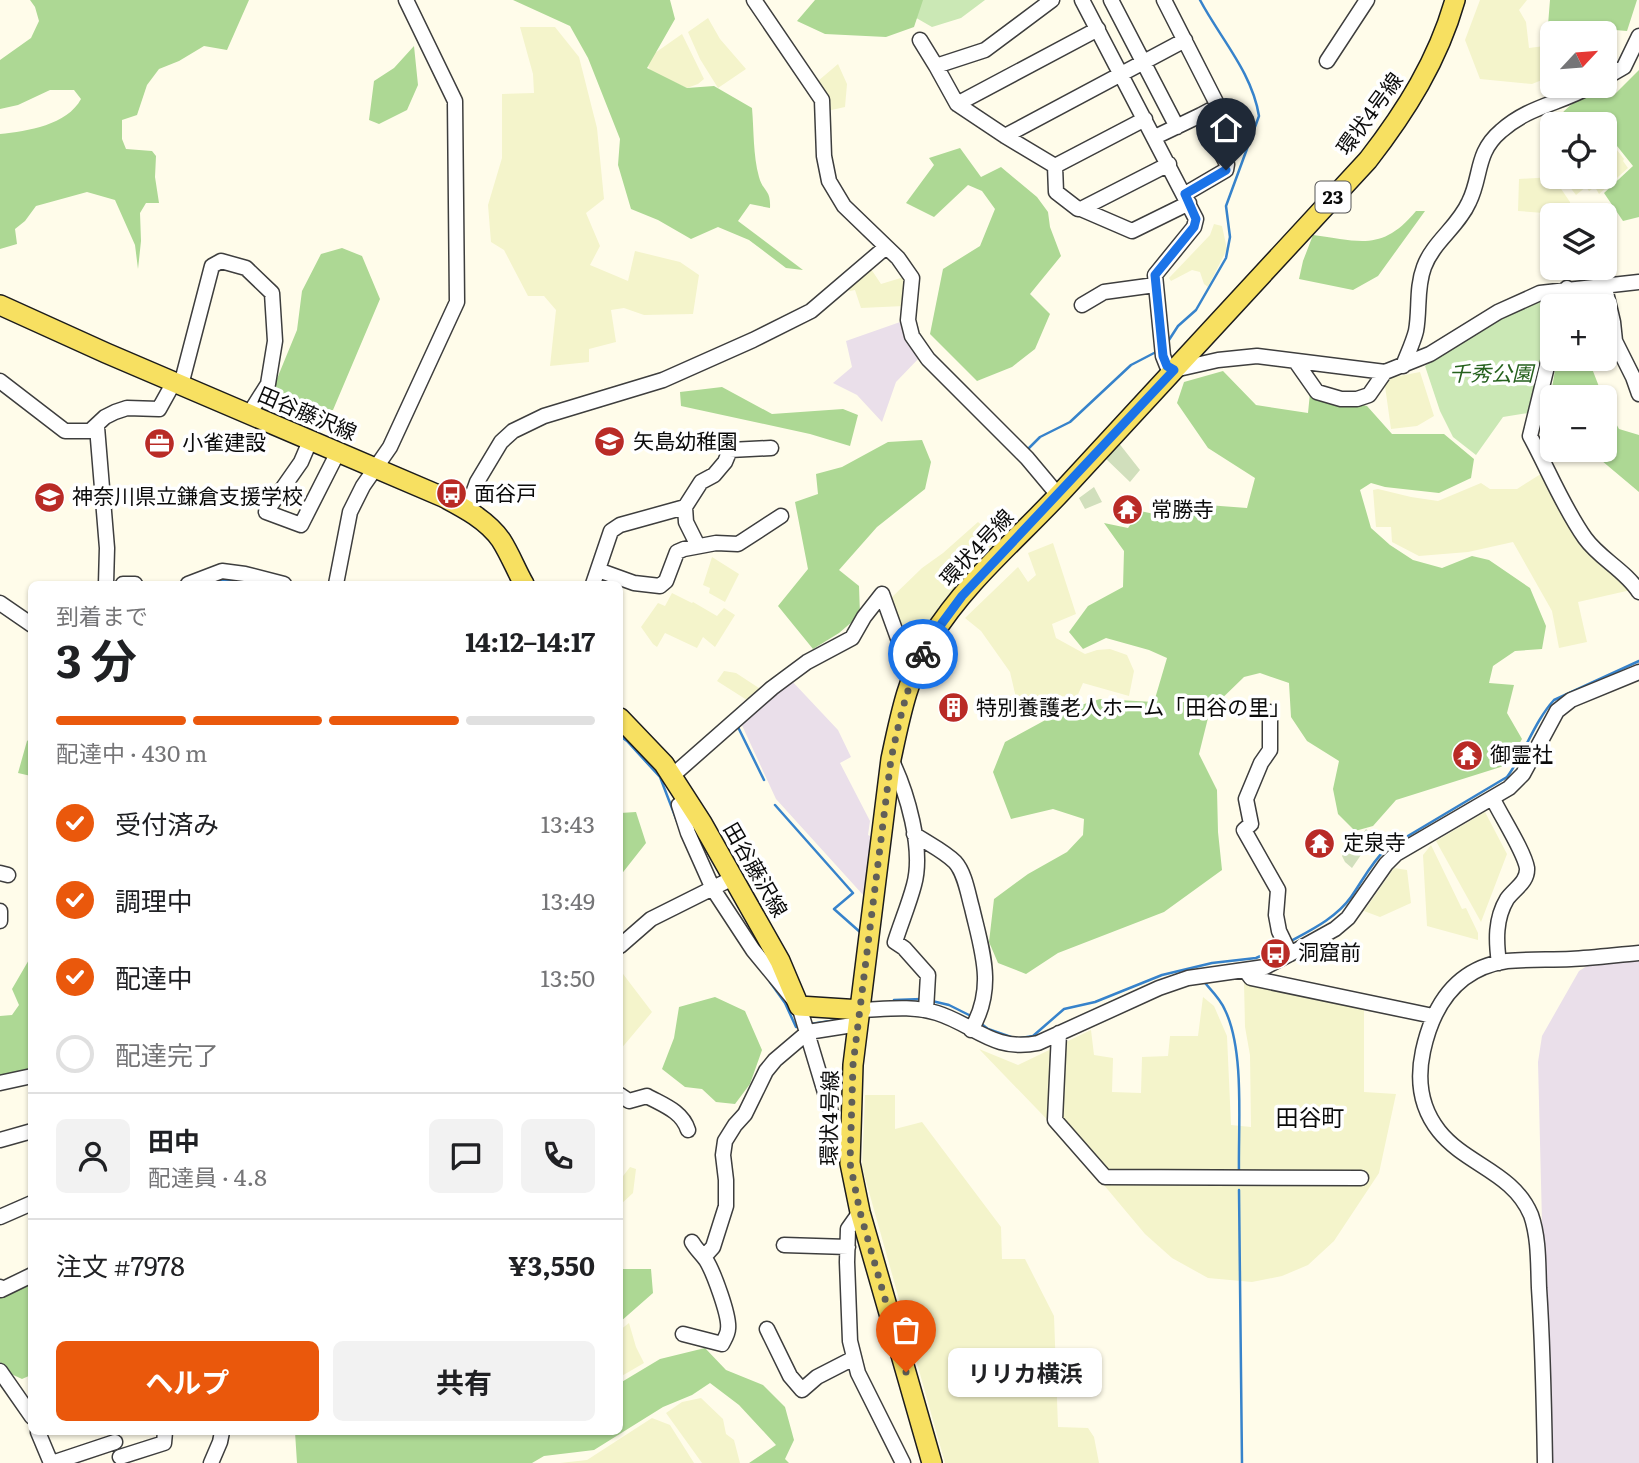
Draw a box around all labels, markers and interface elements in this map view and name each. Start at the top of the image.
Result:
north arrow [1540,21,1617,98]
map controls [1540,21,1617,462]
street label: 環状4号線 [1327,65,1409,160]
pin [1196,98,1256,170]
icon: home [1207,109,1245,147]
button: locate [1540,112,1617,189]
road number: 23 [1316,182,1350,212]
button: layers [1540,203,1617,280]
button: + [1540,294,1617,371]
park label: 千秀公園 [1449,356,1536,387]
street label: 田谷藤沢線 [254,377,362,446]
button: − [1540,385,1617,462]
place label: 矢島幼稚園 [633,424,738,455]
place label: 小雀建設 [182,425,266,456]
school or university icon: 矢島幼稚園 [593,425,627,459]
office icon: 小雀建設 [142,426,176,460]
place label: 面谷戸 [474,476,537,507]
bus stop icon: 面谷戸 [434,477,468,511]
place label: 神奈川県立鎌倉支援学校 [72,479,303,510]
school or university icon: 神奈川県立鎌倉支援学校 [32,480,66,514]
place label: 常勝寺 [1151,492,1214,523]
temple icon: 常勝寺 [1111,493,1145,527]
street label: 環状4号線 [931,501,1019,592]
text: 到着まで [56,598,148,632]
courier [888,619,958,689]
text: 14:12–14:17 [465,621,595,660]
text: 3 分 [56,624,137,692]
icon: bike [904,635,942,673]
place label: 特別養護老人ホーム「田谷の里」 [976,690,1290,721]
building icon: 特別養護老人ホーム「田谷の里」 [936,691,970,725]
text: 配達中 · 430 m [56,735,207,769]
place label: 御霊社 [1490,737,1553,768]
temple icon: 御霊社 [1450,738,1484,772]
text: 受付済み [115,803,219,842]
icon: check [56,804,94,842]
text: 13:43 [541,806,595,840]
street label: 田谷藤沢線 [717,816,797,922]
place label: 定泉寺 [1343,825,1406,856]
temple icon: 定泉寺 [1303,826,1337,860]
text: 調理中 [115,880,193,919]
icon: check [56,881,94,919]
text: 13:49 [541,883,595,917]
place label: 洞窟前 [1298,935,1361,966]
bus stop icon: 洞窟前 [1258,936,1292,970]
text: 配達中 [115,957,193,996]
icon: check [56,958,94,996]
text: 13:50 [541,960,595,994]
text: 配達完了 [115,1034,219,1073]
street label: 環状4号線 [811,1070,844,1166]
district label: 田谷町 [1276,1099,1345,1133]
button: person [56,1119,130,1193]
button: chat [429,1119,503,1193]
button: phone [521,1119,595,1193]
text: 田中 [148,1120,200,1159]
text: 配達員 · 4.8 [148,1159,267,1193]
text: 注文 #7978 [56,1245,185,1284]
text: ¥3,550 [508,1245,595,1284]
pin [876,1300,936,1372]
icon: bag [887,1311,925,1349]
button: ヘルプ [56,1341,319,1421]
button: 共有 [333,1341,595,1421]
callout: リリカ横浜 [948,1348,1102,1396]
text: リリカ横浜 [968,1355,1083,1389]

